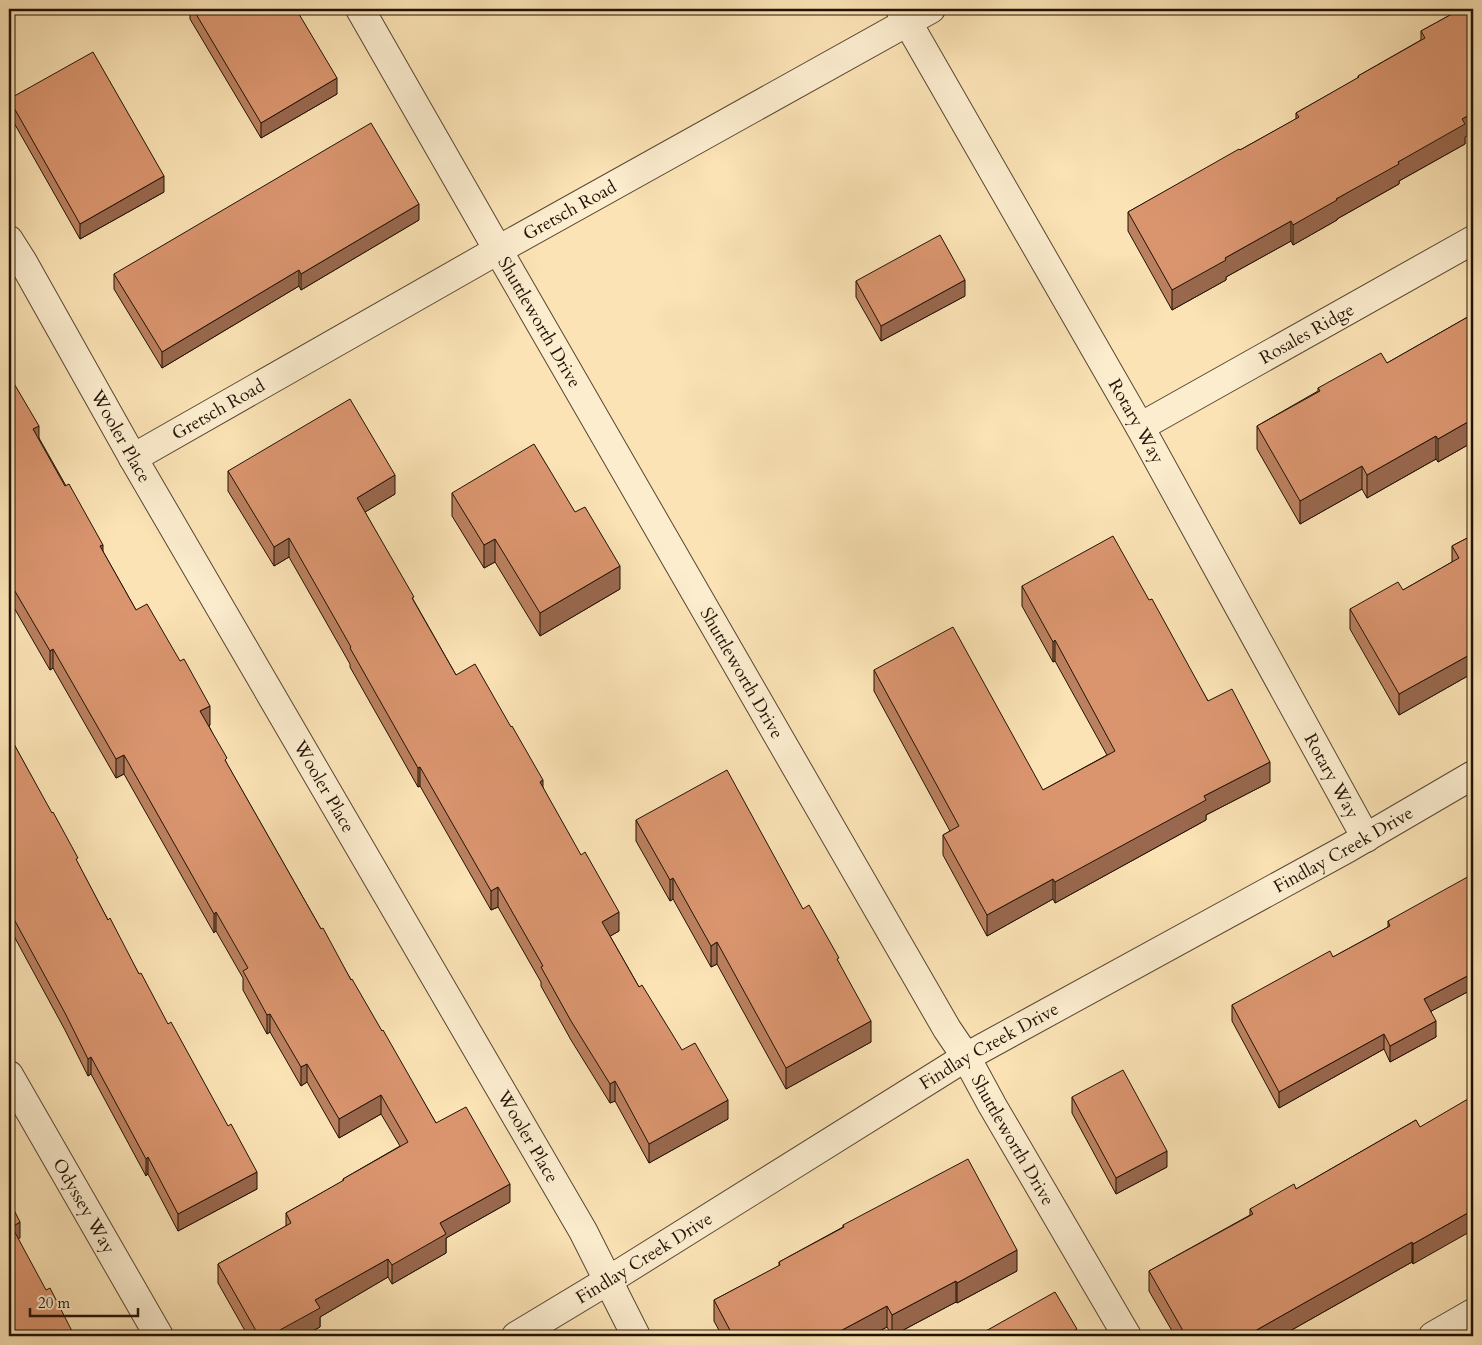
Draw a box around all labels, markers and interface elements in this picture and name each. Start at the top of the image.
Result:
street label: Gretsch Road [518,174,621,246]
street label: Shuttleworth Drive [492,252,587,392]
street label: Rosales Ridge [1255,297,1358,370]
street label: Gretsch Road [167,373,270,446]
street label: Rotary Way [1102,374,1170,468]
street label: Wooler Place [84,384,157,487]
street label: Shuttleworth Drive [694,603,790,743]
street label: Rotary Way [1298,729,1366,823]
street label: Wooler Place [287,735,361,837]
street label: Findlay Creek Drive [1269,800,1418,899]
street label: Findlay Creek Drive [915,996,1063,1096]
street label: Shuttleworth Drive [965,1070,1061,1210]
street label: Wooler Place [491,1085,565,1187]
street label: Odyssey Way [47,1154,122,1259]
street label: Findlay Creek Drive [571,1206,717,1310]
scale bar [30,1285,138,1317]
text: 20 m [38,1293,70,1313]

